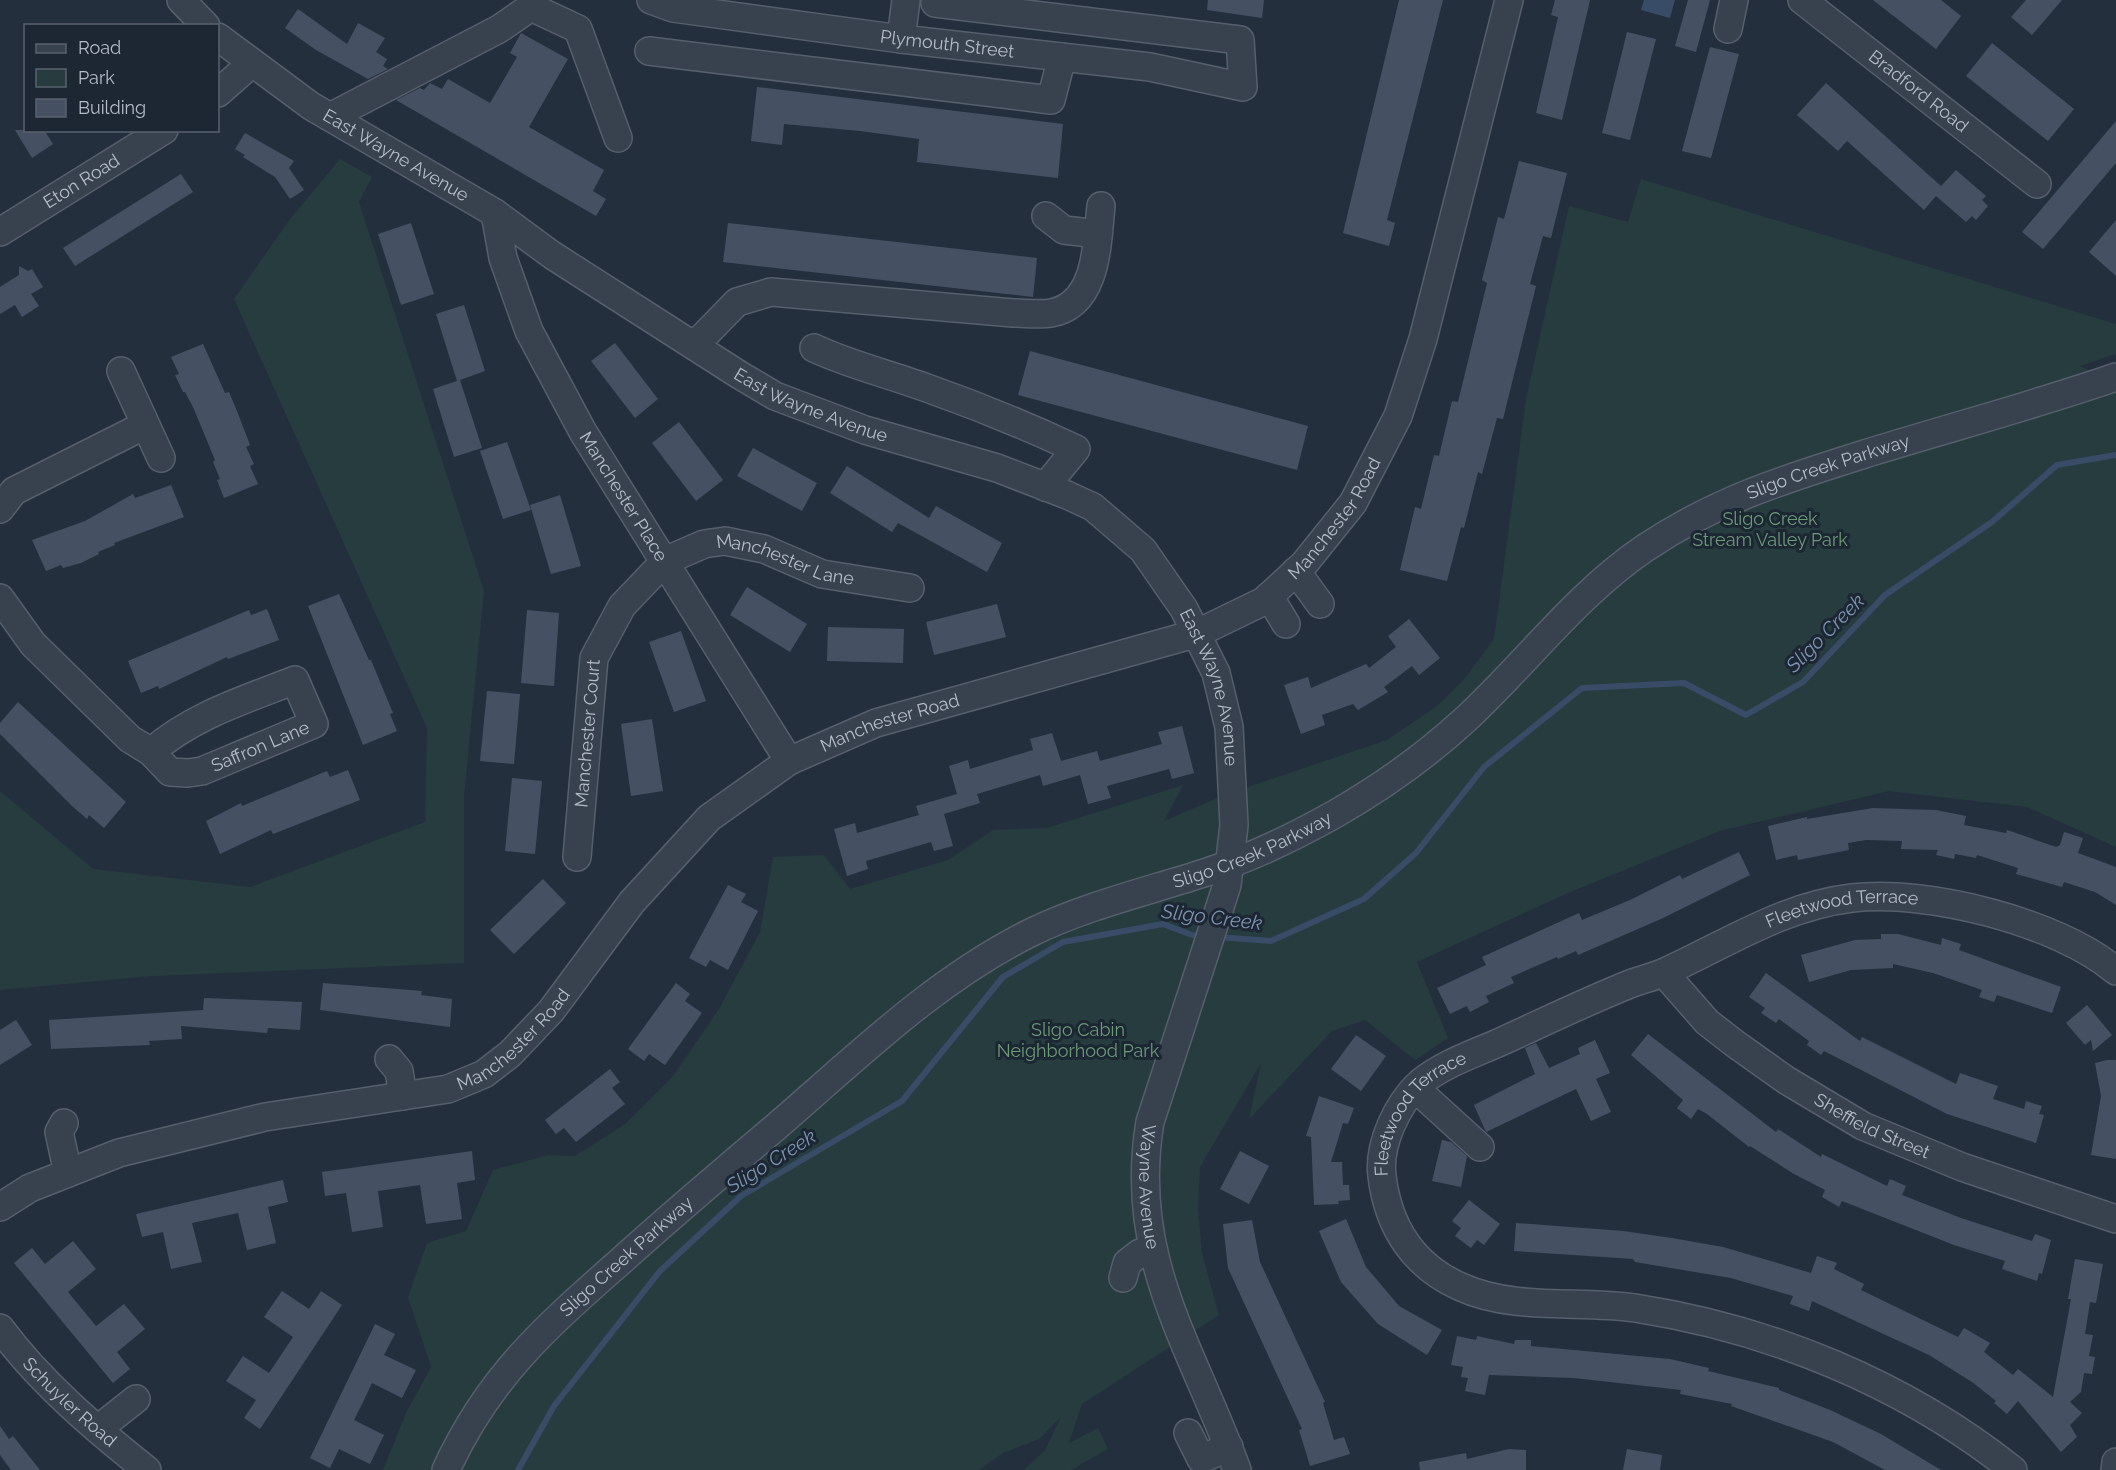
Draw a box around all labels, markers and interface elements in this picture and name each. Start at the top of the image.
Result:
legend [24,24,219,132]
street label: Plymouth Street [879,25,1015,62]
text: Road [78,37,121,58]
street label: Bradford Road [1865,45,1973,136]
text: Park [78,67,115,88]
text: Building [78,97,146,118]
street label: East Wayne Avenue [320,104,473,206]
street label: Eton Road [39,149,123,212]
street label: East Wayne Avenue [731,363,891,446]
street label: Manchester Place [575,428,673,565]
street label: Sligo Creek Parkway [1743,430,1912,503]
street label: Manchester Road [1283,454,1385,583]
park label: Sligo Creek Stream Valley Park [1692,508,1848,550]
street label: Manchester Lane [715,529,856,589]
water label: Sligo Creek [1780,588,1870,678]
street label: East Wayne Avenue [1176,605,1242,767]
street label: Manchester Court [570,658,604,808]
street label: Manchester Road [817,689,962,756]
street label: Saffron Lane [208,716,313,776]
street label: Sligo Creek Parkway [1170,807,1335,892]
street label: Fleetwood Terrace [1762,885,1920,932]
water label: Sligo Creek [1159,899,1264,935]
street label: Manchester Road [453,984,574,1094]
park label: Sligo Cabin Neighborhood Park [997,1019,1160,1061]
street label: Fleetwood Terrace [1370,1047,1470,1177]
street label: Sheffield Street [1811,1088,1933,1163]
street label: Wayne Avenue [1135,1123,1164,1251]
water label: Sligo Creek [721,1124,821,1199]
street label: Sligo Creek Parkway [555,1192,697,1321]
street label: Schuyler Road [19,1353,121,1451]

